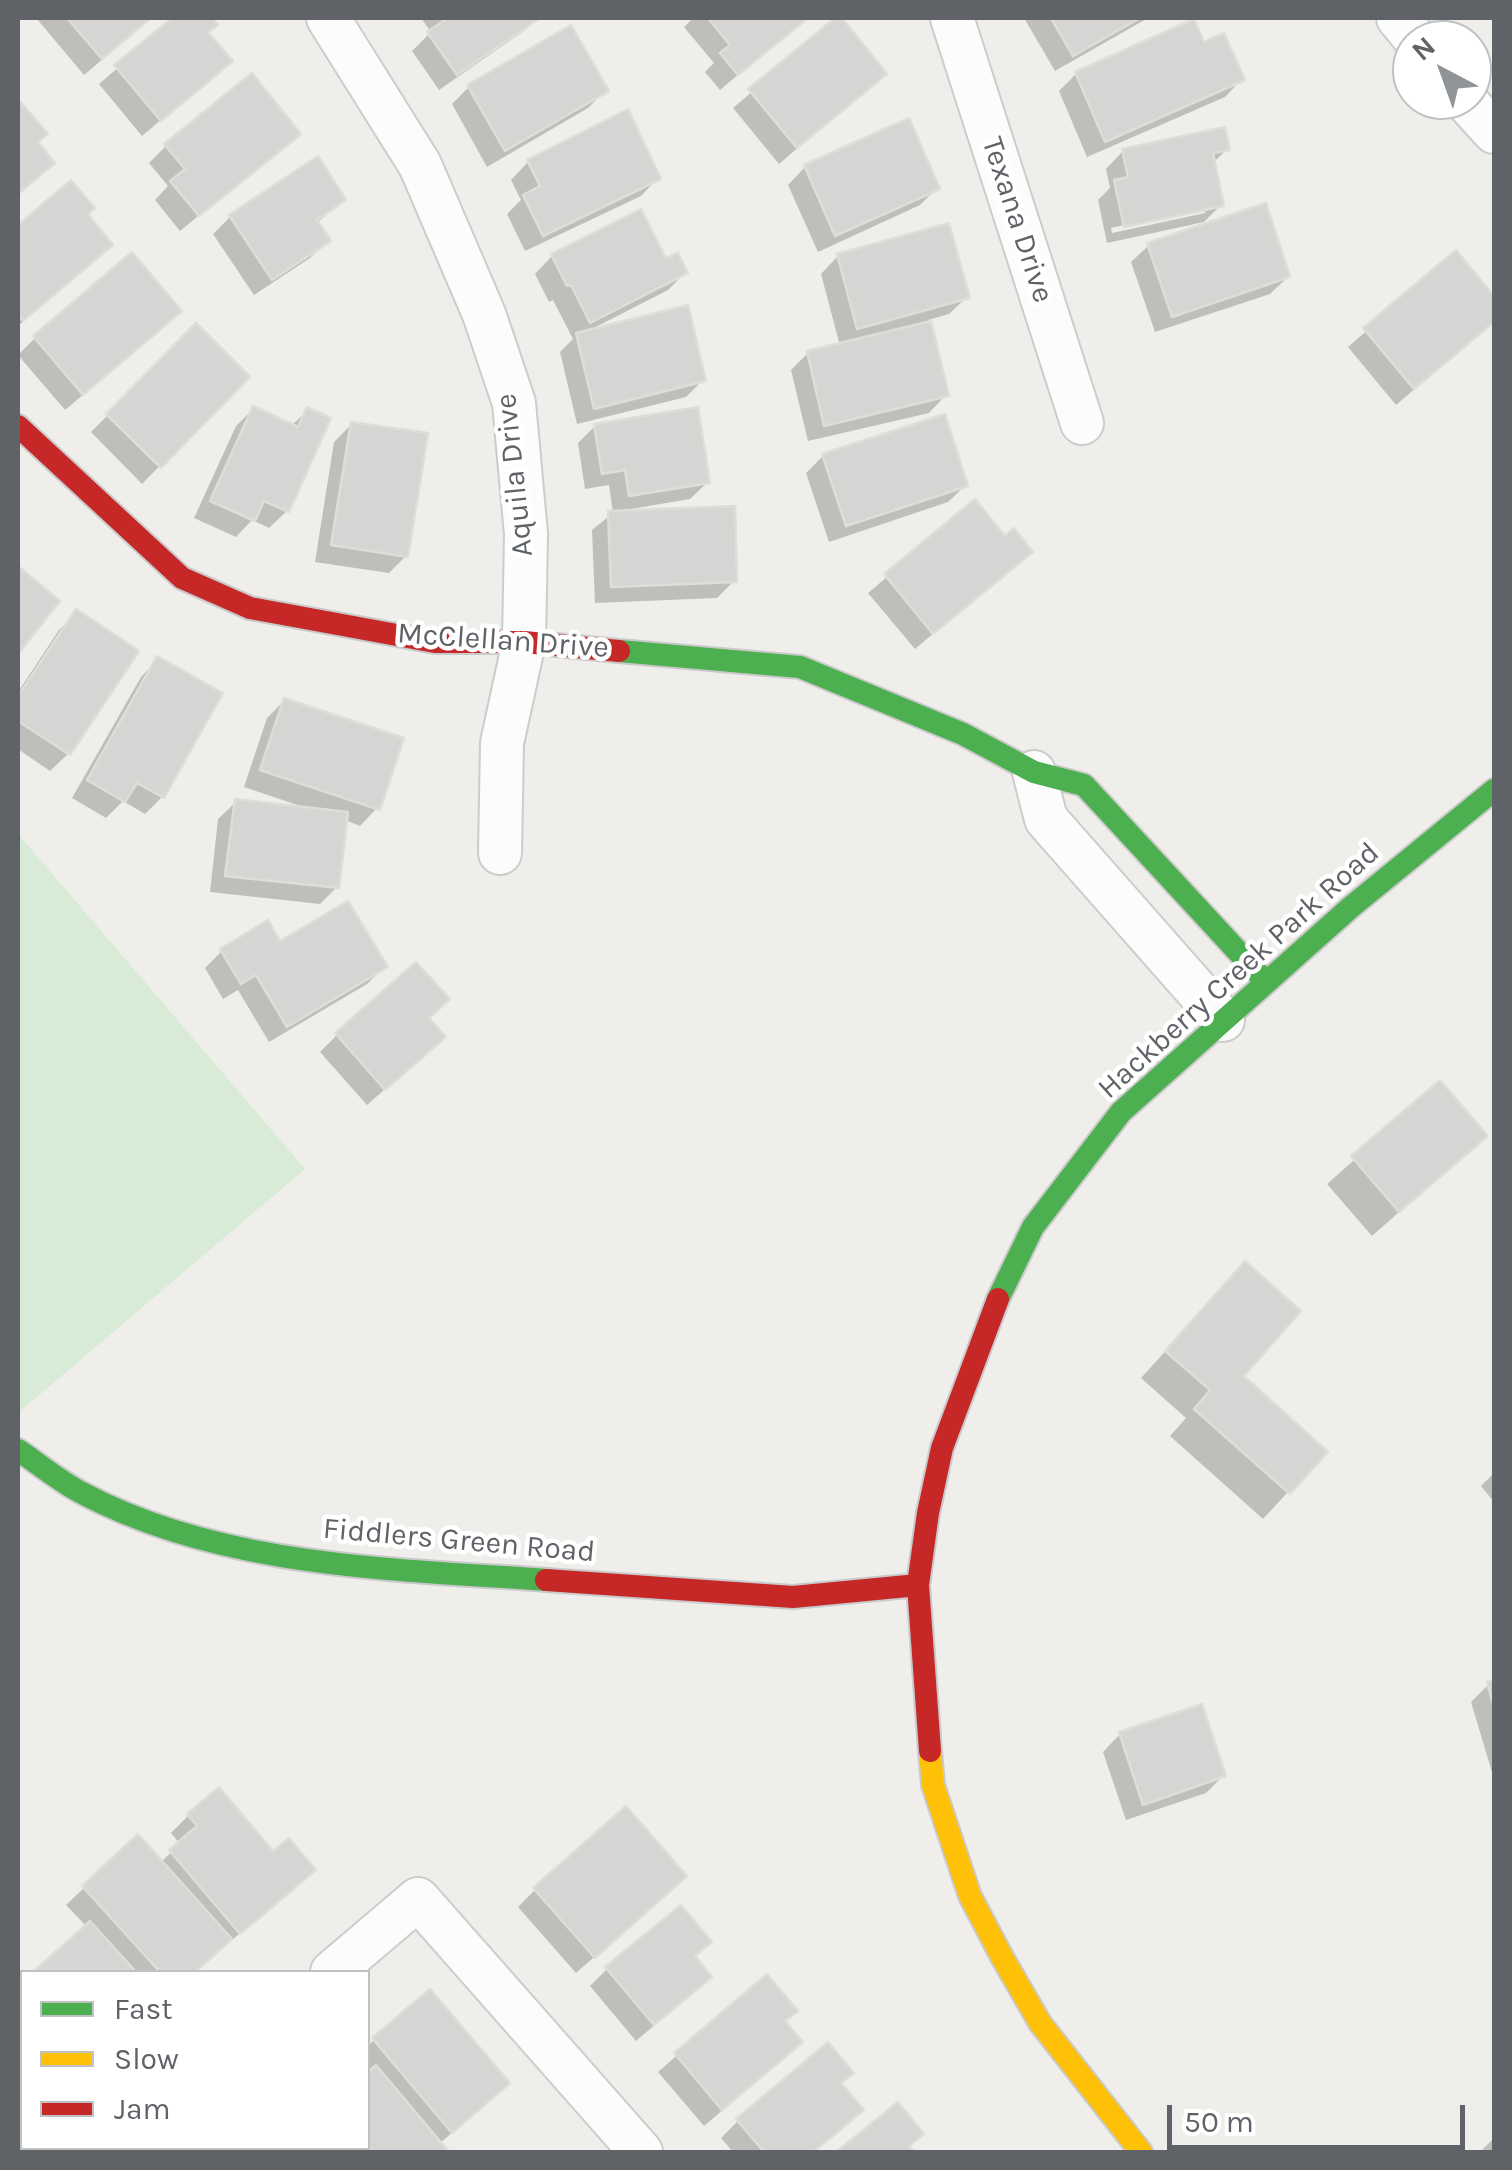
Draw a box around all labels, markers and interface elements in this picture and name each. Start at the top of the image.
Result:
north arrow [1392,20,1492,120]
text: N [1405,29,1442,68]
street label: Texana Drive [973,133,1061,307]
street label: Aquila Drive [489,392,541,558]
street label: McClellan Drive [396,616,610,666]
street label: Hackberry Creek Park Road [1091,835,1387,1107]
street label: Fiddlers Green Road [321,1511,597,1571]
legend [20,1970,370,2150]
text: Fast [114,1991,173,2027]
text: Slow [114,2041,179,2077]
scale bar [1172,2085,1470,2147]
text: Jam [114,2091,171,2127]
text: 50 m [1184,2104,1254,2140]

